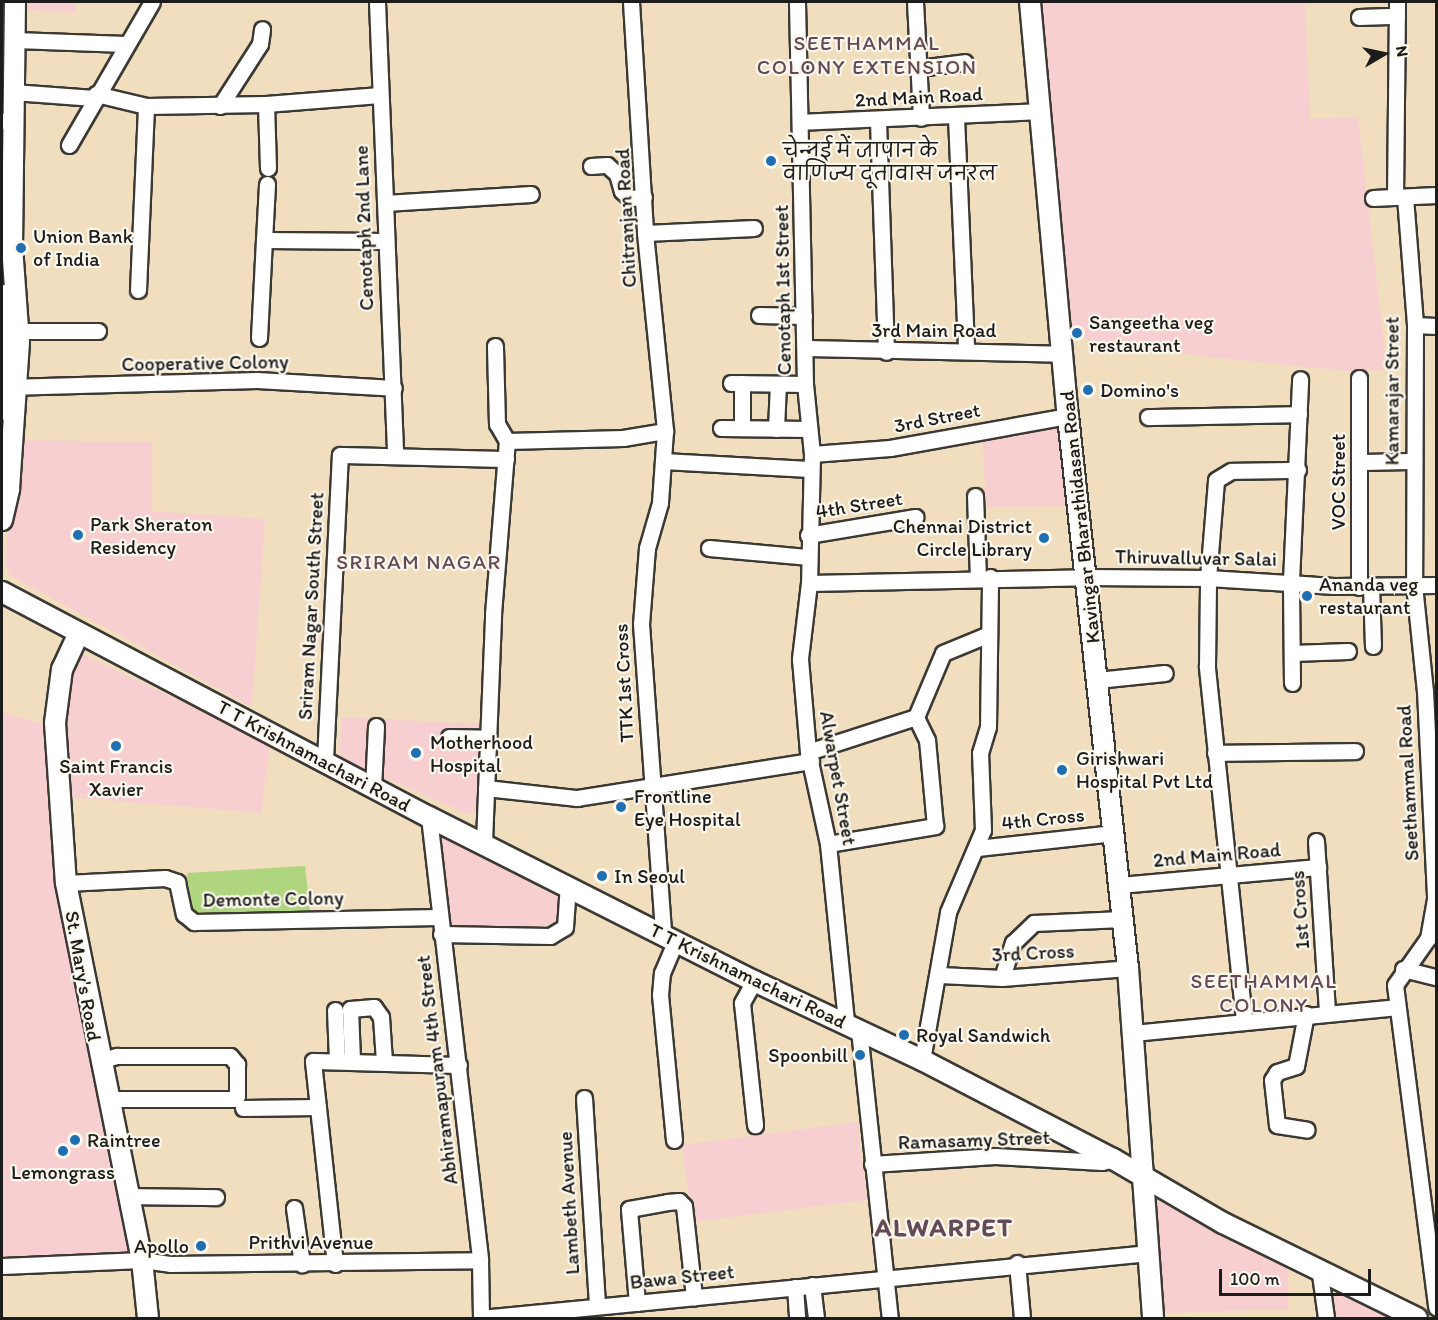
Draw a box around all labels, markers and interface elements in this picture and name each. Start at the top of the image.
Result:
north arrow [1354,24,1414,84]
district label: SEETHAMMAL COLONY EXTENSION [756,30,978,80]
text: N [1392,44,1413,58]
street label: 2nd Main Road [855,82,983,112]
place label: चेन्नई में जापान के वाणिज्य दूतावास जनरल [783,138,997,185]
street label: Cenotaph 2nd Lane [349,145,379,311]
street label: Chitranjan Road [610,148,642,288]
marker: चेन्नई में जापान के वाणिज्य दूतावास जनरल [764,154,778,168]
street label: Cenotaph 1st Street [770,205,796,375]
place label: Union Bank of India [33,225,133,272]
marker: Union Bank of India [14,241,28,255]
place label: Sangeetha veg restaurant [1089,310,1213,357]
street label: Kamarajar Street [1380,317,1404,465]
street label: 3rd Main Road [872,318,996,342]
marker: Sangeetha veg restaurant [1070,326,1084,340]
street label: Cooperative Colony [122,350,288,376]
place label: Domino's [1100,378,1179,402]
marker: Domino's [1081,383,1095,397]
street label: Kavingar Bharathidasan Road [1055,389,1105,645]
street label: 3rd Street [892,398,982,438]
street label: VOC Street [1326,434,1350,530]
street label: 4th Street [814,486,904,524]
street label: Sriram Nagar South Street [293,492,329,720]
place label: Park Sheraton Residency [90,512,212,559]
place label: Chennai District Circle Library [893,514,1032,561]
marker: Park Sheraton Residency [71,528,85,542]
marker: Chennai District Circle Library [1037,531,1051,545]
street label: Thiruvalluvar Salai [1115,545,1277,571]
district label: SRIRAM NAGAR [336,549,502,575]
place label: Ananda veg restaurant [1319,572,1418,619]
marker: Ananda veg restaurant [1300,589,1314,603]
street label: TTK 1st Cross [609,623,639,743]
street label: T T Krishnamachari Road [213,695,415,817]
street label: Seethammal Road [1392,705,1424,861]
street label: Alwarpet Street [814,709,862,847]
place label: Motherhood Hospital [430,730,533,777]
marker: Saint Francis Xavier [109,739,123,753]
marker: Motherhood Hospital [407,744,425,762]
place label: Girishwari Hospital Pvt Ltd [1076,746,1213,793]
place label: Saint Francis Xavier [60,755,172,802]
marker: Girishwari Hospital Pvt Ltd [1053,761,1071,779]
place label: Frontline Eye Hospital [634,784,740,831]
marker: Frontline Eye Hospital [612,798,630,816]
street label: 4th Cross [1000,803,1086,835]
street label: 2nd Main Road [1153,838,1281,872]
place label: In Seoul [614,864,685,888]
marker: In Seoul [595,869,609,883]
street label: 1st Cross [1285,870,1315,950]
street label: Demonte Colony [202,886,344,912]
street label: St. Mary's Road [60,909,106,1043]
street label: T T Krishnamachari Road [646,918,850,1034]
street label: 3rd Cross [991,939,1075,967]
street label: Abhiramapuram 4th Street [411,954,463,1186]
district label: SEETHAMMAL COLONY [1190,968,1338,1018]
place label: Royal Sandwich [916,1023,1050,1047]
marker: Royal Sandwich [897,1028,911,1042]
place label: Spoonbill [768,1043,848,1067]
marker: Spoonbill [853,1048,867,1062]
street label: Ramasamy Street [898,1125,1050,1155]
place label: Raintree [87,1128,161,1152]
street label: Lambeth Avenue [553,1131,585,1275]
marker: Raintree [68,1133,82,1147]
marker: Lemongrass [56,1144,70,1158]
place label: Lemongrass [11,1160,115,1184]
district label: ALWARPET [874,1212,1014,1244]
street label: Prithvi Avenue [249,1230,373,1254]
place label: Apollo [134,1234,189,1258]
marker: Apollo [194,1239,208,1253]
scale bar [1222,1257,1374,1295]
street label: Bawa Street [629,1260,735,1294]
text: 100 m [1230,1268,1280,1290]

